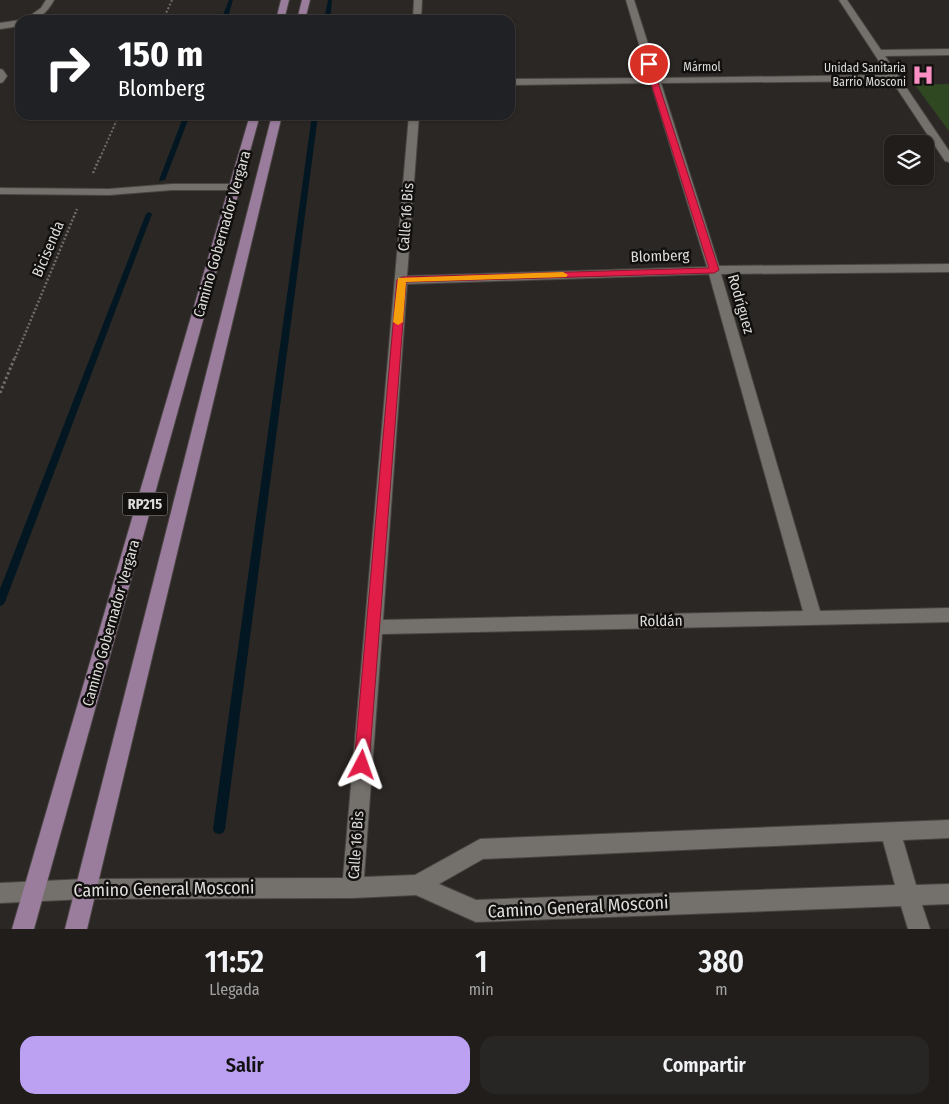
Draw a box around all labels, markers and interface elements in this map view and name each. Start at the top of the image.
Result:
text: 150 m [118,33,203,75]
icon: right [35,35,100,100]
pin [628,43,670,85]
icon: arrive [635,50,663,78]
street label: Mármol [683,60,721,74]
place label: Unidad Sanitaria Barrio Mosconi [824,61,906,89]
hospital icon: Unidad Sanitaria Barrio Mosconi [910,62,936,88]
text: Blomberg [118,75,205,102]
map controls [884,135,934,185]
button: layers [884,135,934,185]
street label: Camino Gobernador Vergara [190,149,254,319]
street label: Calle 16 Bis [395,182,417,252]
street label: Bicisenda [28,218,68,280]
street label: Blomberg [630,246,690,266]
street label: Rodríguez [724,272,758,336]
road number: RP215 [122,492,168,516]
street label: Camino Gobernador Vergara [79,538,143,708]
street label: Roldán [639,612,683,630]
position arrow [335,738,387,790]
street label: Calle 16 Bis [345,810,367,880]
street label: Camino General Mosconi [73,876,255,902]
street label: Camino General Mosconi [487,891,669,923]
text: 11:52 [205,944,264,980]
text: 1 [475,944,487,980]
text: 380 [698,944,744,980]
text: Llegada [209,980,260,999]
text: min [469,980,494,999]
text: m [715,980,727,999]
button: Salir [20,1036,470,1094]
button: Compartir [480,1036,929,1094]

